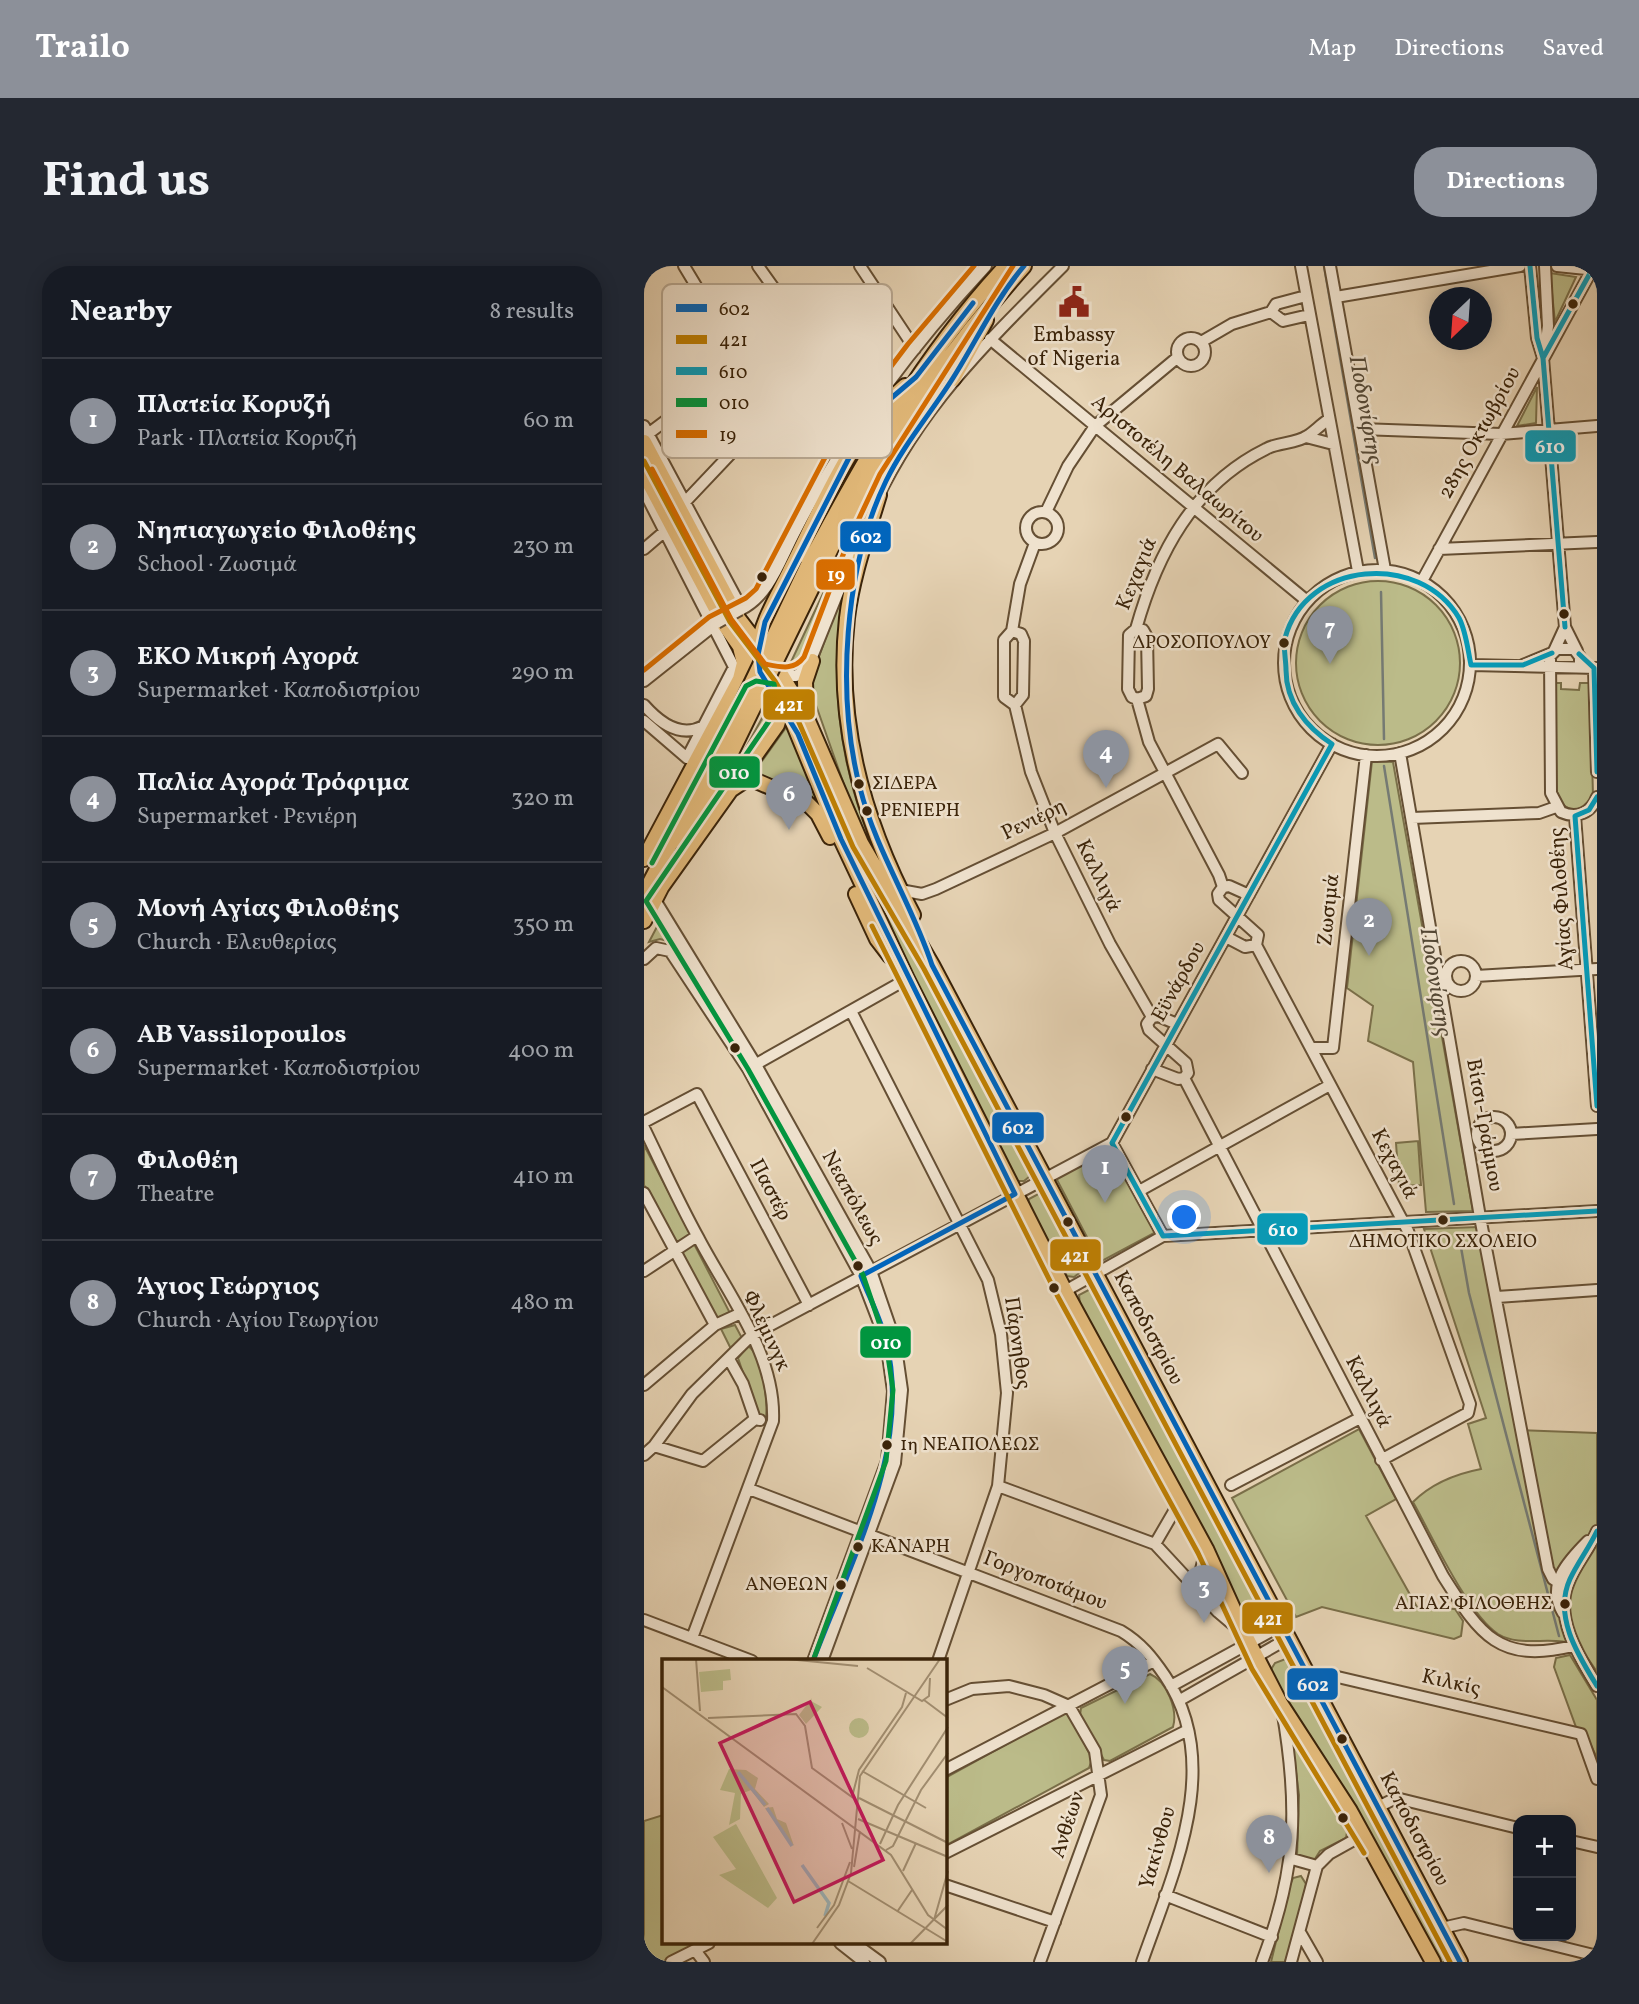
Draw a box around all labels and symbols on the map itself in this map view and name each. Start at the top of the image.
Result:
legend [662,284,892,458]
public building icon: Embassy of Nigeria [1057,285,1091,319]
north arrow [1429,287,1492,350]
text: 602 [719,297,750,323]
unlabelled marker [1566,297,1580,311]
place label: Embassy of Nigeria [1028,321,1120,374]
text: 421 [719,328,748,354]
water label: Ποδονίφτης [1340,353,1390,468]
text: 610 [719,360,747,386]
street label: 28ης Οκτωβρίου [1432,362,1528,504]
street label: Αριστοτέλη Βαλαωρίτου [1085,388,1269,550]
text: 010 [719,391,749,417]
text: 19 [719,423,736,449]
line badge: 610 [1524,429,1577,463]
text: 610 [1535,435,1565,461]
line badge: 602 [839,520,892,553]
text: 602 [850,525,882,551]
street label: Κεχαγιά [1109,533,1165,615]
line badge: 19 [815,558,856,591]
text: 19 [827,563,845,589]
unlabelled marker [755,570,769,584]
pin: 7 [1307,606,1353,664]
unlabelled marker [1557,607,1571,621]
place label: ΔΡΟΣΟΠΟΥΛΟΥ [1133,630,1271,656]
marker: ΔΡΟΣΟΠΟΥΛΟΥ [1277,636,1291,650]
line badge: 421 [762,688,816,721]
text: 421 [774,693,804,719]
pin: 4 [1083,730,1129,788]
line badge: 010 [708,755,761,789]
text: 010 [718,761,750,787]
place label: ΣΙΔΕΡΑ [872,771,938,797]
pin: 6 [766,772,812,830]
marker: ΣΙΔΕΡΑ [852,777,866,791]
street label: Ρενιέρη [997,792,1071,848]
place label: ΡΕΝΙΕΡΗ [880,798,960,824]
marker: ΡΕΝΙΕΡΗ [860,804,874,818]
street label: Αγίας Φιλοθέης [1543,826,1581,972]
street label: Καλλιγά [1068,835,1128,918]
street label: Ζωσιμά [1311,872,1347,947]
pin: 2 [1346,898,1392,956]
water label: Ποδονίφτης [1411,925,1460,1040]
street label: Εϋνάρδου [1145,937,1213,1027]
unlabelled marker [728,1041,742,1055]
street label: Βίτσι-Γράμμου [1458,1056,1510,1194]
unlabelled marker [1119,1110,1133,1124]
line badge: 602 [991,1111,1045,1144]
text: 602 [1002,1116,1034,1142]
street label: Κεχαγιά [1363,1124,1425,1205]
street label: Νεαπόλεως [814,1145,890,1251]
pin: 1 [1082,1145,1128,1203]
street label: Παστέρ [742,1154,798,1226]
your location [1167,1200,1201,1234]
line badge: 610 [1256,1212,1309,1246]
marker: ΔΗΜΟΤΙΚΟ ΣΧΟΛΕΙΟ [1436,1213,1450,1227]
unlabelled marker [1061,1215,1075,1229]
text: 610 [1268,1218,1298,1244]
place label: ΔΗΜΟΤΙΚΟ ΣΧΟΛΕΙΟ [1349,1229,1537,1255]
line badge: 421 [1049,1238,1102,1272]
text: 421 [1060,1244,1090,1270]
unlabelled marker [851,1259,865,1273]
street label: Καποδιστρίου [1106,1266,1190,1390]
unlabelled marker [1047,1281,1061,1295]
street label: Φλέμινγκ [735,1286,798,1377]
street label: Πάρνηθος [996,1295,1038,1391]
line badge: 010 [859,1325,912,1359]
text: 010 [870,1331,902,1357]
street label: Καλλιγά [1337,1351,1399,1433]
place label: 1η ΝΕΑΠΟΛΕΩΣ [900,1432,1039,1458]
marker: 1η ΝΕΑΠΟΛΕΩΣ [880,1438,894,1452]
place label: ΚΑΝΑΡΗ [871,1534,950,1560]
marker: ΚΑΝΑΡΗ [851,1540,865,1554]
street label: Γοργοποτάμου [979,1544,1111,1618]
pin: 3 [1181,1565,1227,1623]
place label: ΑΝΘΕΩΝ [745,1572,828,1598]
marker: ΑΝΘΕΩΝ [834,1578,848,1592]
place label: ΑΓΙΑΣ ΦΙΛΟΘΕΗΣ [1395,1591,1552,1617]
marker: ΑΓΙΑΣ ΦΙΛΟΘΕΗΣ [1558,1597,1572,1611]
line badge: 421 [1241,1601,1294,1635]
text: 421 [1253,1607,1283,1633]
pin: 5 [1102,1646,1148,1704]
inset map [662,1659,947,1944]
street label: Κιλκίς [1419,1662,1483,1704]
line badge: 602 [1286,1667,1339,1701]
text: 602 [1297,1673,1329,1699]
unlabelled marker [1335,1732,1349,1746]
street label: Καποδιστρίου [1372,1767,1456,1891]
street label: Ανθέων [1044,1788,1092,1862]
street label: Υακίνθου [1132,1803,1184,1893]
unlabelled marker [1336,1811,1350,1825]
pin: 8 [1246,1815,1292,1873]

